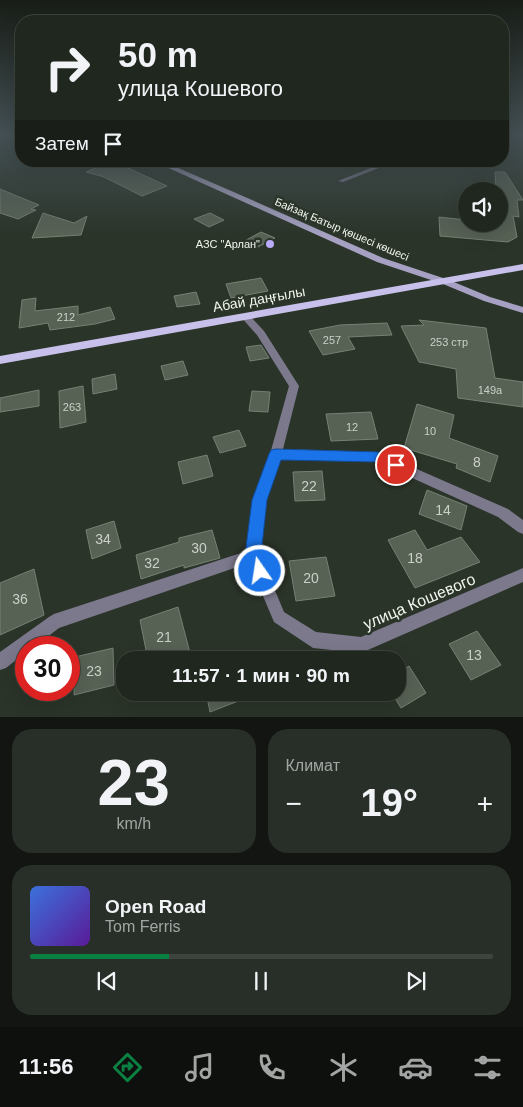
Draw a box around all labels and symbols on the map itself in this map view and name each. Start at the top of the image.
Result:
street label: Байзақ Батыр қөшесі көшесі [273,195,411,263]
place label: АЗС "Арлан" [196,238,260,250]
marker: АЗС "Арлан" [264,238,276,250]
street label: Абай даңғылы [212,283,306,315]
house number: 212 [57,311,75,323]
house number: 257 [323,334,341,346]
house number: 253 стр [430,336,468,348]
house number: 149а [478,384,503,396]
house number: 263 [63,401,81,413]
house number: 12 [346,421,358,433]
house number: 10 [424,425,436,437]
pin [375,444,417,486]
house number: 8 [473,454,481,470]
house number: 22 [301,478,317,494]
house number: 14 [435,502,451,518]
house number: 34 [95,531,111,547]
house number: 30 [191,540,207,556]
position arrow [233,544,285,596]
house number: 18 [407,550,423,566]
house number: 32 [144,555,160,571]
house number: 20 [303,570,319,586]
street label: улица Кошевого [361,570,478,633]
house number: 36 [12,591,28,607]
house number: 21 [156,629,172,645]
speed limit sign: 30 [15,636,80,701]
house number: 13 [466,647,482,663]
house number: 23 [86,663,102,679]

